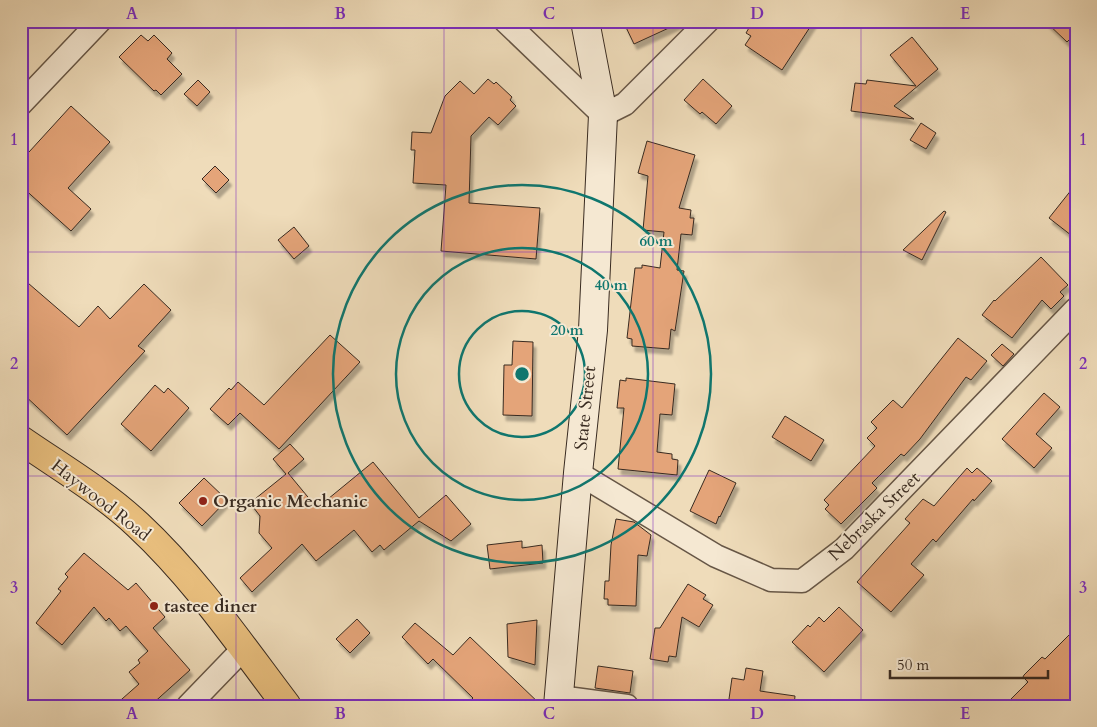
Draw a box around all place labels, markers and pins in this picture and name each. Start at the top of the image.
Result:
centre of rings [513,365,531,383]
place label: Organic Mechanic [213,489,368,514]
marker: Organic Mechanic [197,495,209,507]
place label: tastee diner [164,594,258,619]
marker: tastee diner [148,600,160,612]

